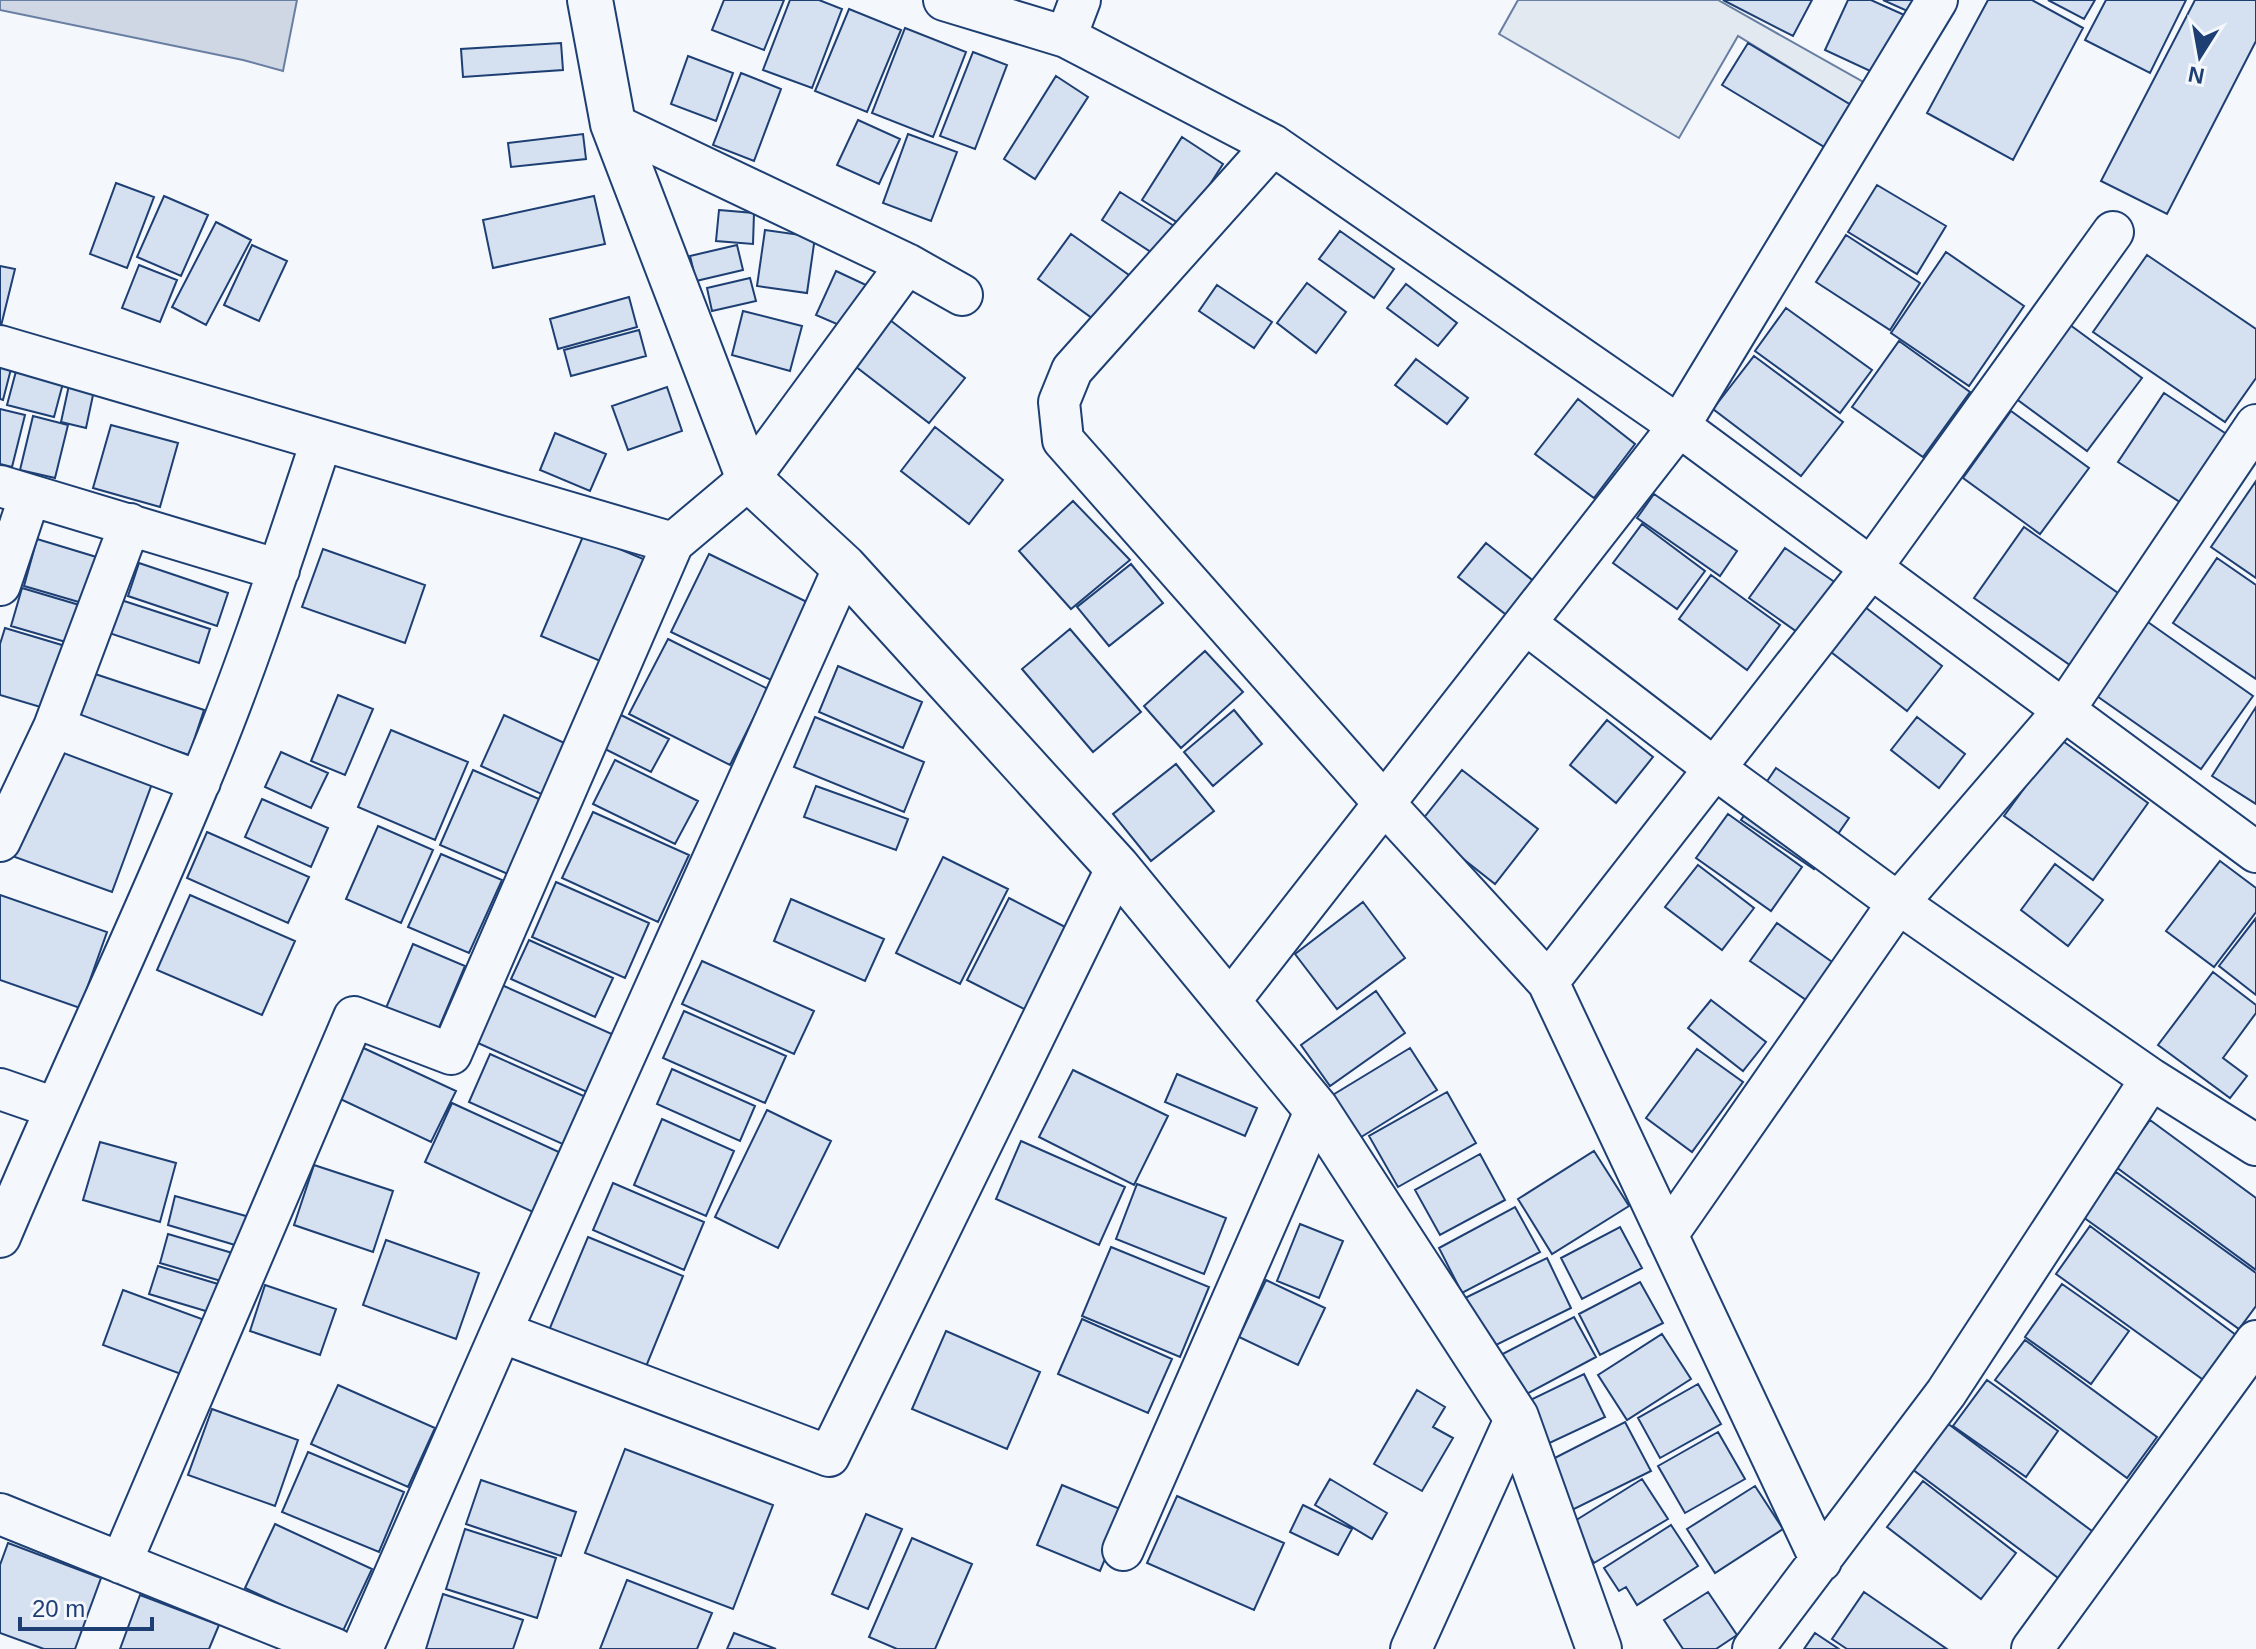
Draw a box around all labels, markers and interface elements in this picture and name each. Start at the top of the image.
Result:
north arrow [2160,16,2240,96]
text: N [2186,61,2206,89]
scale bar [20,1581,152,1631]
text: 20 m [32,1595,85,1622]

